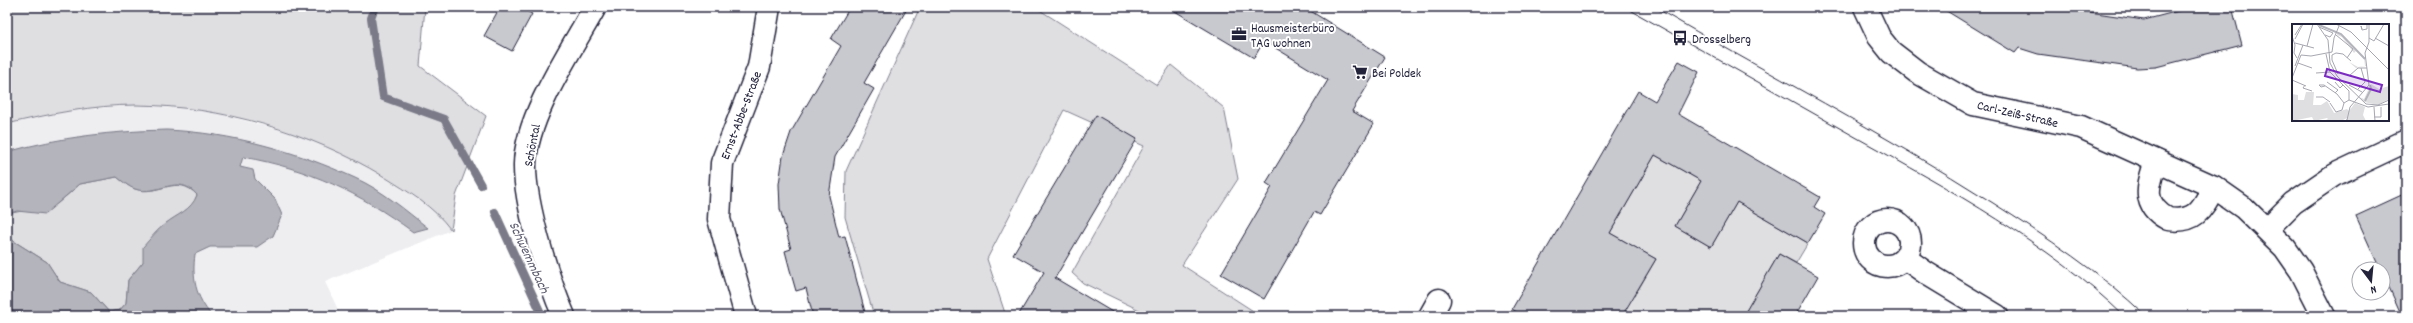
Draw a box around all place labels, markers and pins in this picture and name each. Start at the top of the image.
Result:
place label: Hausmeisterbüro TAG wohnen [1251,20,1335,54]
office icon: Hausmeisterbüro TAG wohnen [1230,25,1248,43]
bus stop icon: Drosselberg [1671,29,1689,47]
place label: Drosselberg [1692,31,1751,50]
supermarket icon: Bei Poldek [1351,63,1369,81]
place label: Bei Poldek [1372,65,1421,84]

